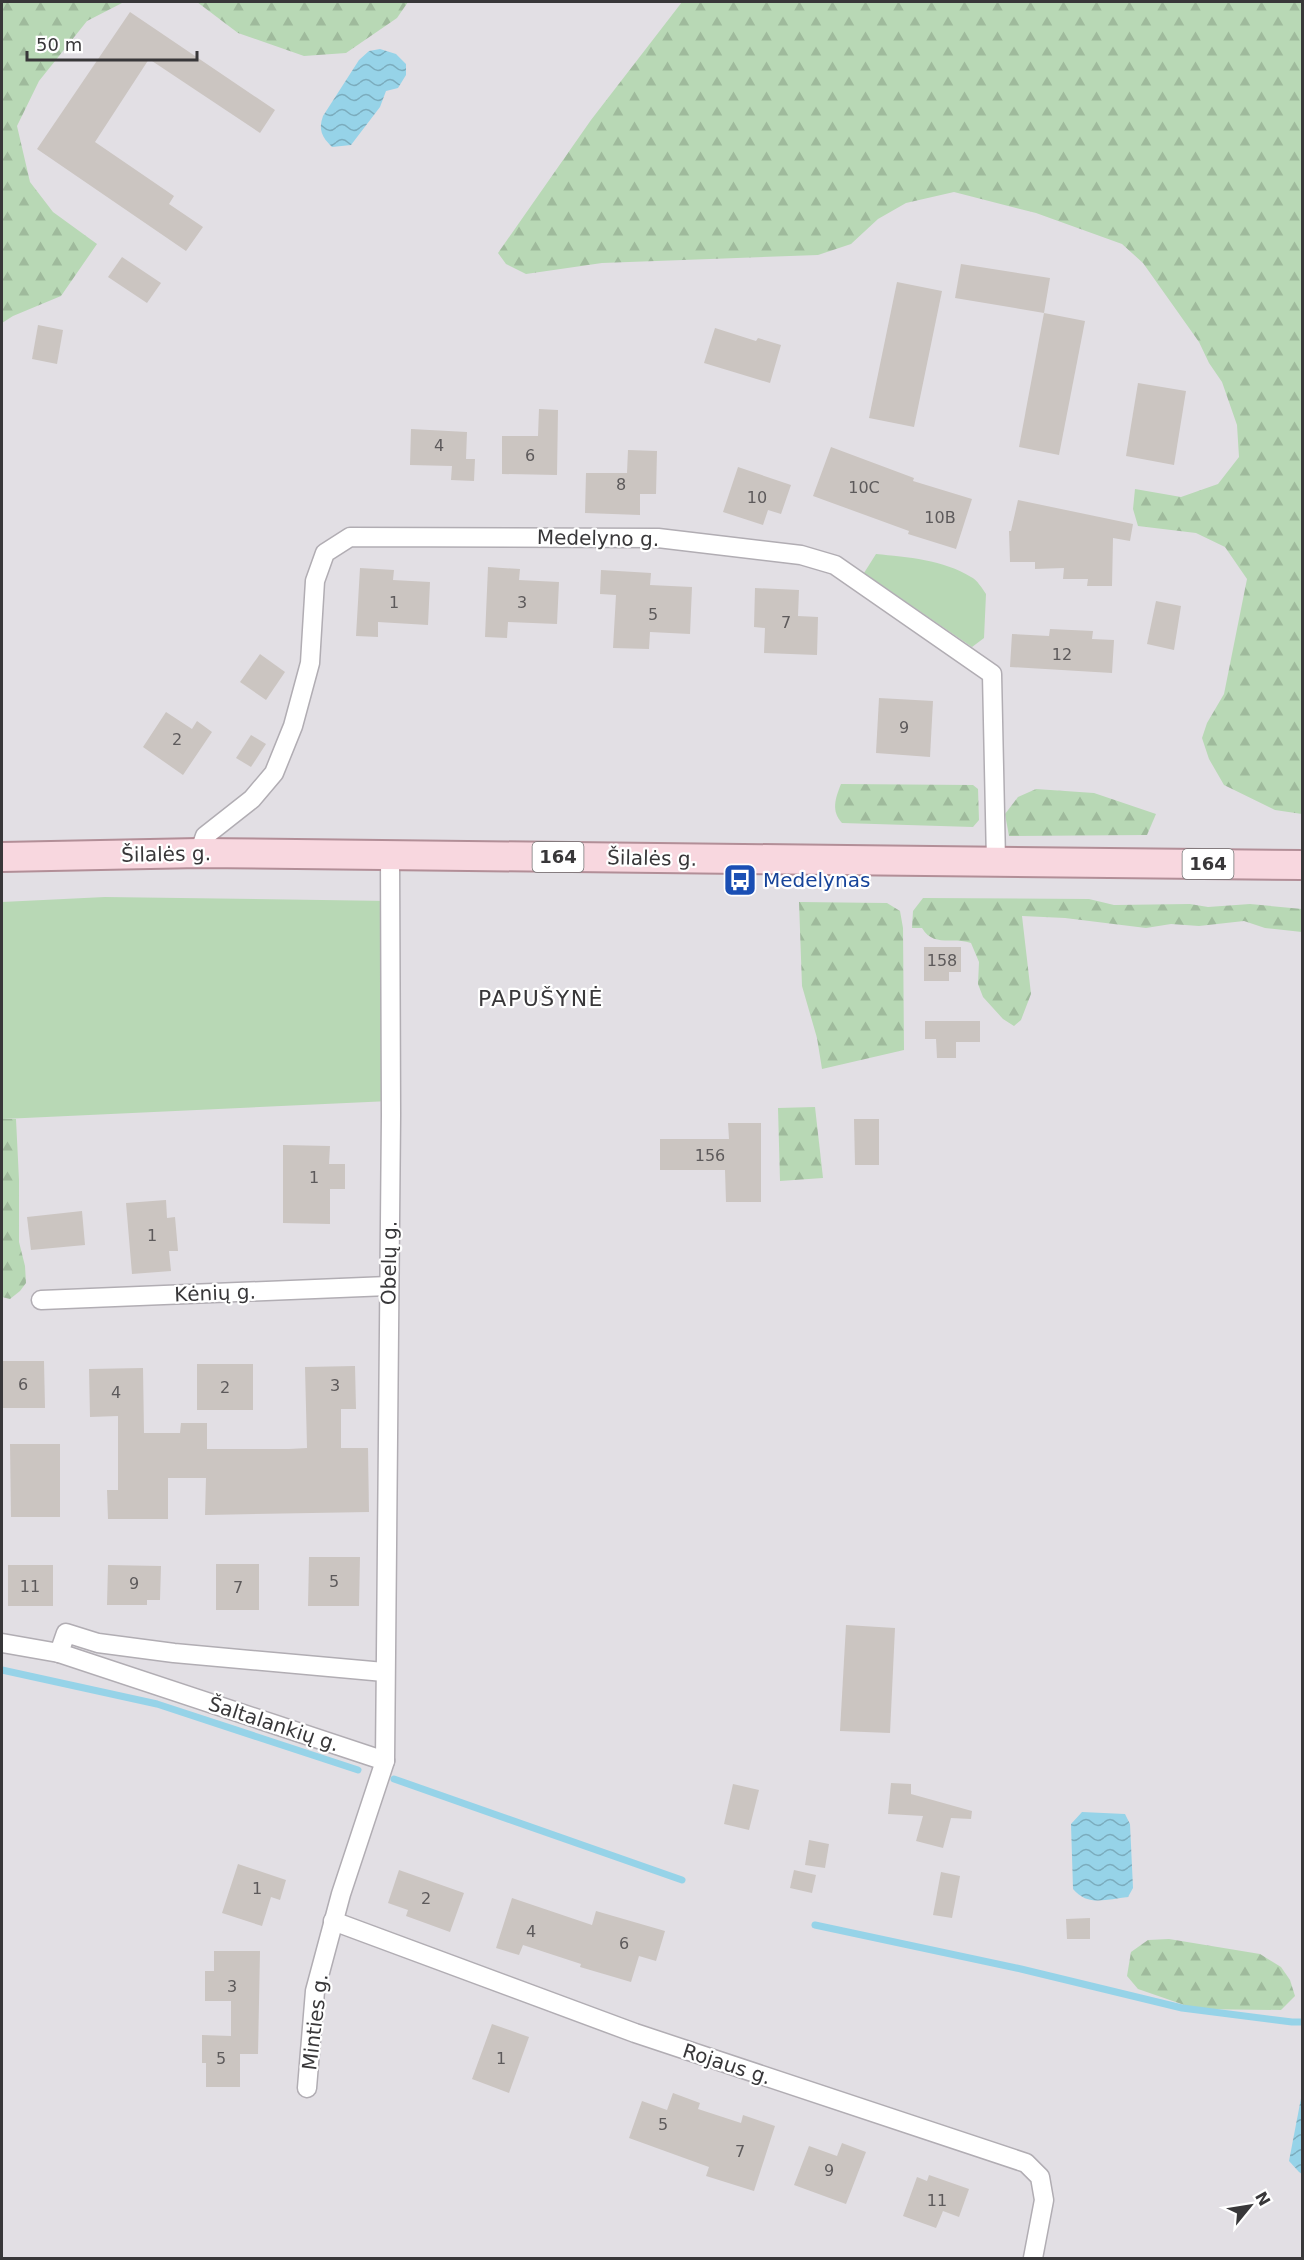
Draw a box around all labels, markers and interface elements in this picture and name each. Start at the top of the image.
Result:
scale bar [27,24,196,62]
text: 50 m [36,34,82,55]
house number: 4 [434,436,444,455]
house number: 6 [525,446,535,465]
house number: 8 [616,475,626,494]
house number: 10C [848,478,880,497]
house number: 10 [747,488,767,507]
house number: 10B [924,508,956,527]
street label: Medelyno g. [537,525,659,551]
house number: 1 [389,593,399,612]
house number: 3 [517,593,527,612]
house number: 5 [648,605,658,624]
house number: 7 [781,613,791,632]
house number: 12 [1052,645,1072,664]
house number: 9 [899,718,909,737]
house number: 2 [172,730,182,749]
street label: Šilalės g. [121,841,211,867]
road number: 164 [532,842,584,872]
street label: Šilalės g. [607,845,697,871]
road number: 164 [1182,849,1234,879]
bus stop icon: Medelynas [722,862,758,898]
place label: Medelynas [763,868,870,892]
house number: 158 [927,951,957,970]
district label: PAPUŠYNĖ [478,986,604,1011]
house number: 156 [695,1146,725,1165]
house number: 1 [309,1168,319,1187]
street label: Obelų g. [376,1221,402,1305]
house number: 1 [147,1226,157,1245]
street label: Kėnių g. [174,1280,256,1306]
house number: 6 [18,1375,28,1394]
house number: 3 [330,1376,340,1395]
house number: 2 [220,1378,230,1397]
house number: 4 [111,1383,121,1402]
house number: 5 [329,1572,339,1591]
house number: 9 [129,1574,139,1593]
house number: 11 [20,1577,40,1596]
house number: 7 [233,1578,243,1597]
street label: Šaltalankių g. [205,1692,343,1756]
house number: 1 [252,1879,262,1898]
house number: 2 [421,1889,431,1908]
house number: 4 [526,1922,536,1941]
house number: 6 [619,1934,629,1953]
street label: Minties g. [297,1972,333,2072]
house number: 3 [227,1977,237,1996]
street label: Rojaus g. [680,2038,774,2090]
house number: 5 [216,2049,226,2068]
house number: 1 [496,2049,506,2068]
house number: 5 [658,2115,668,2134]
house number: 7 [735,2142,745,2161]
house number: 9 [824,2161,834,2180]
north arrow [1220,2176,1280,2236]
text: N [1251,2188,1274,2209]
house number: 11 [927,2191,947,2210]

